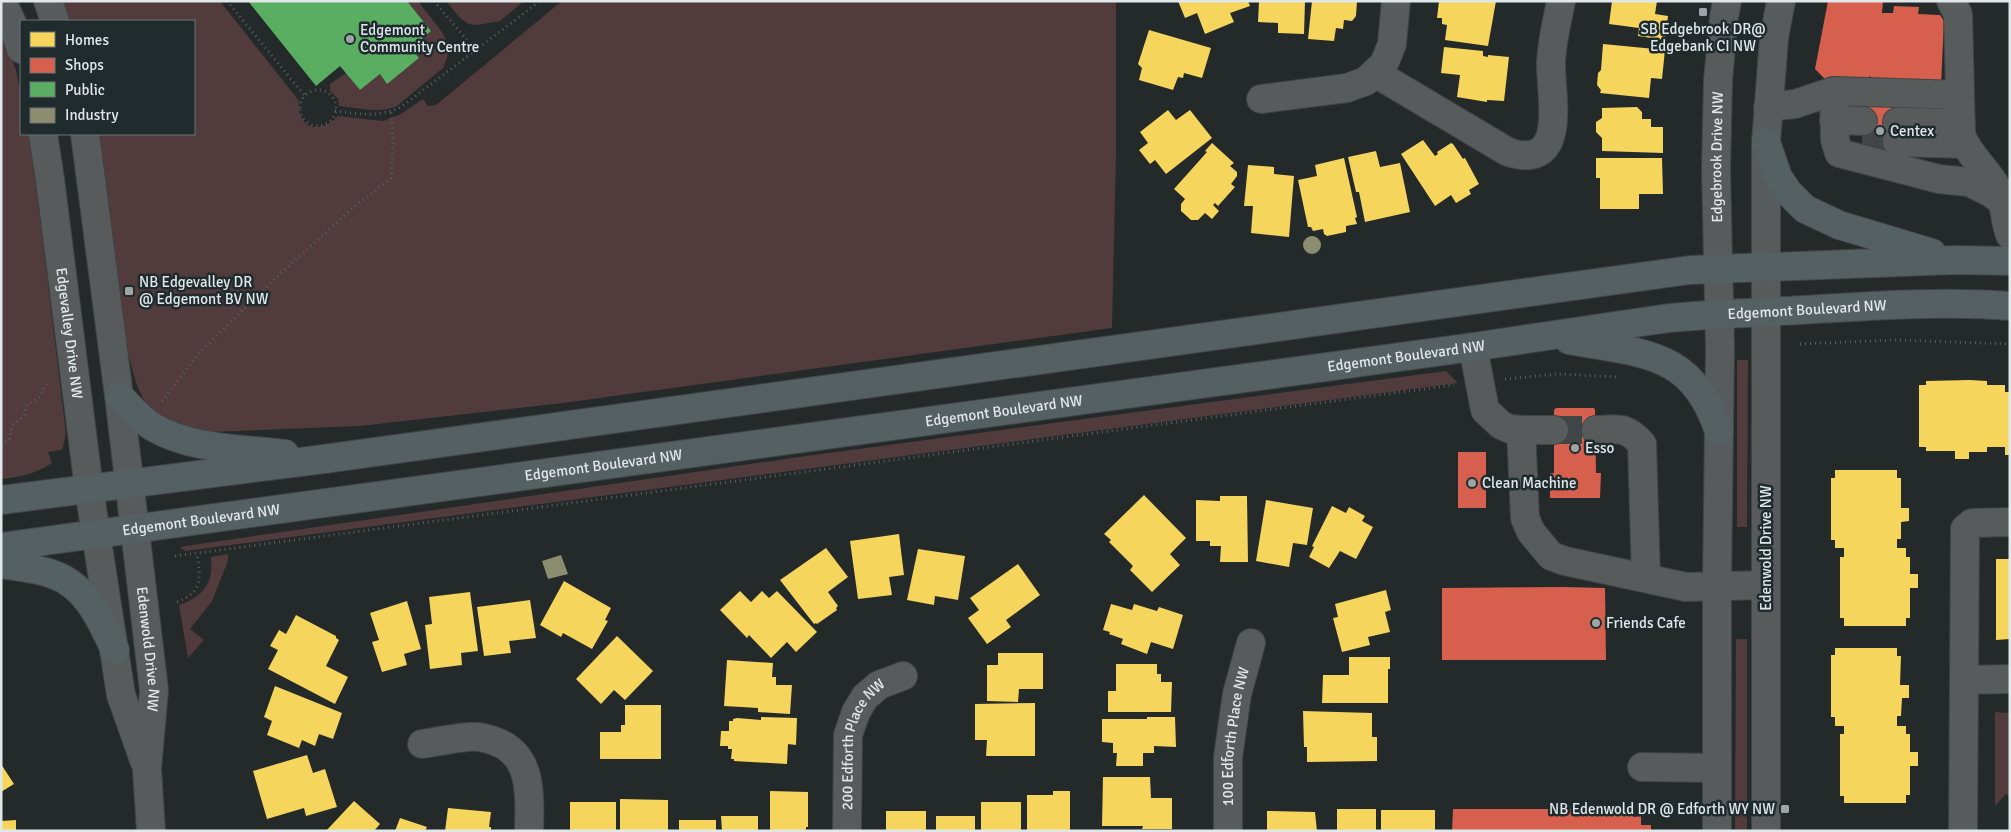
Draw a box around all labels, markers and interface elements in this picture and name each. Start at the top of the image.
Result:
marker: SB Edgebrook DR@ Edgebank CI NW [1697,6,1709,18]
legend [20,20,195,135]
place label: SB Edgebrook DR@ Edgebank CI NW [1641,20,1765,55]
place label: Edgemont Community Centre [360,21,479,56]
text: Homes [65,31,109,49]
marker: Edgemont Community Centre [344,33,356,45]
text: Shops [65,56,104,74]
text: Public [65,81,105,99]
street label: Edgebrook Drive NW [1707,91,1727,223]
text: Industry [65,106,118,124]
place label: Centex [1890,122,1934,140]
marker: Centex [1874,125,1886,137]
street label: Edgevalley Drive NW [52,267,87,400]
place label: NB Edgevalley DR @ Edgemont BV NW [139,273,269,308]
marker: NB Edgevalley DR @ Edgemont BV NW [123,285,135,297]
street label: Edgemont Boulevard NW [1727,296,1887,323]
street label: Edgemont Boulevard NW [1326,336,1486,376]
street label: Edgemont Boulevard NW [924,391,1084,430]
place label: Esso [1585,439,1615,457]
marker: Esso [1569,442,1581,454]
street label: Edgemont Boulevard NW [523,445,684,485]
place label: Clean Machine [1482,474,1577,492]
marker: Clean Machine [1466,477,1478,489]
street label: Edenwold Drive NW [1757,485,1775,611]
street label: Edgemont Boulevard NW [121,500,281,539]
street label: Edenwold Drive NW [133,586,163,713]
place label: Friends Cafe [1606,614,1686,632]
marker: Friends Cafe [1590,617,1602,629]
street label: 100 Edforth Place NW [1219,665,1253,806]
street label: 200 Edforth Place NW [838,675,889,810]
place label: NB Edenwold DR @ Edforth WY NW [1549,800,1775,818]
marker: NB Edenwold DR @ Edforth WY NW [1779,803,1791,815]

